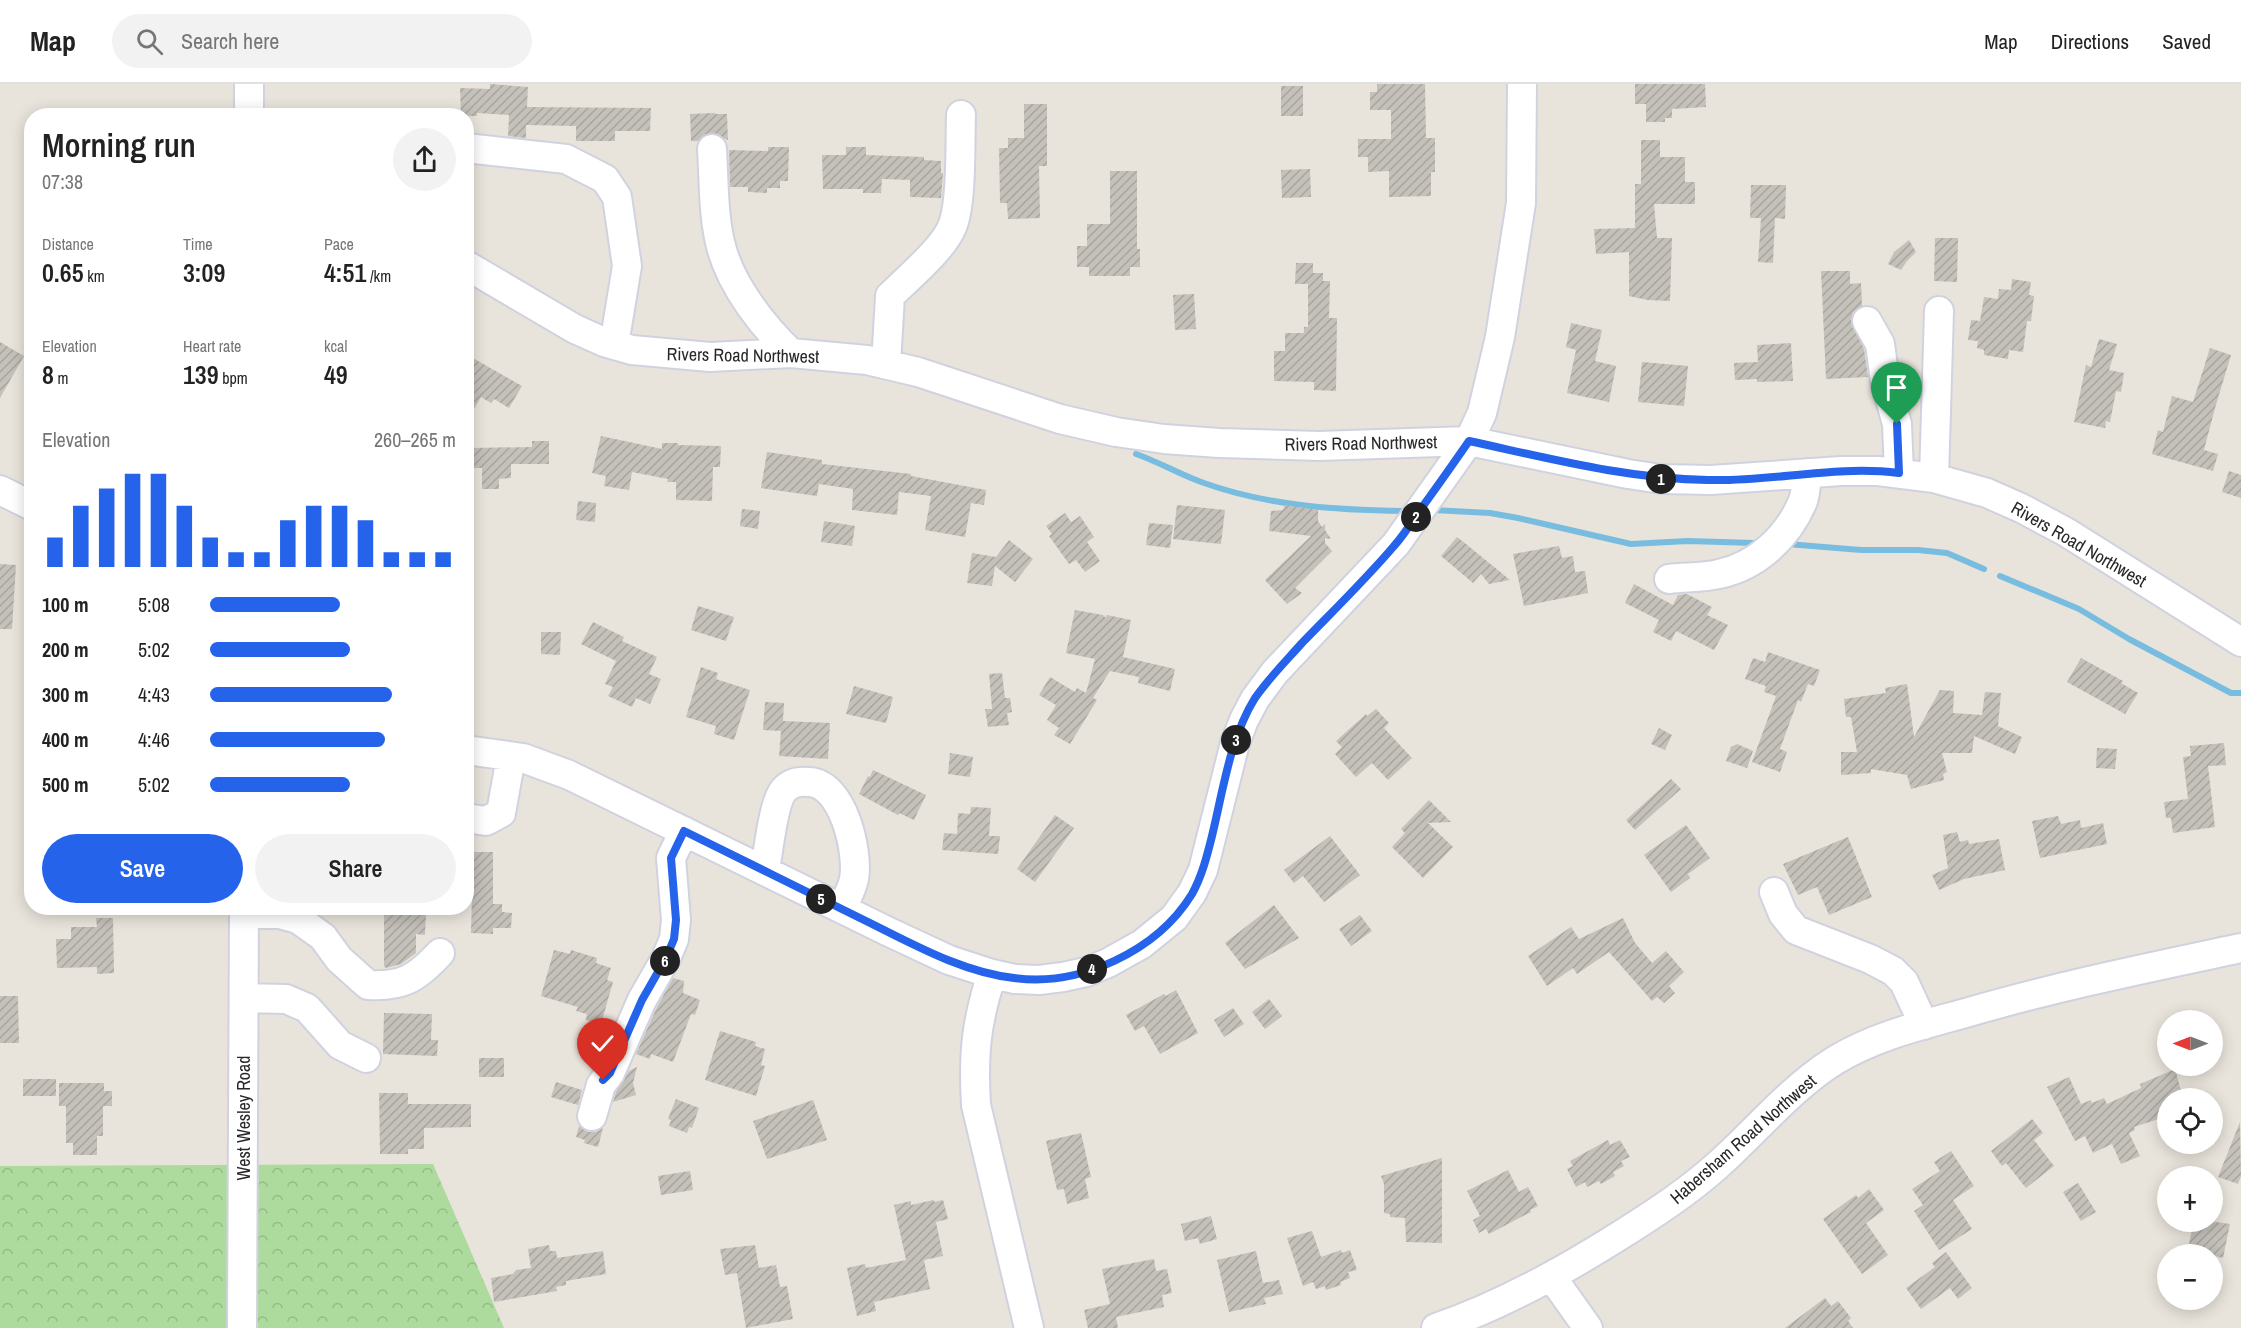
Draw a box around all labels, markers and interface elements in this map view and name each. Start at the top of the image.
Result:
search box [112,14,532,68]
text: Map [30,22,76,60]
icon: search [133,25,166,58]
text: Search here [181,26,279,56]
text: Map [1984,27,2018,56]
text: Directions [2051,27,2129,56]
text: Saved [2162,27,2211,56]
text: Morning run [42,123,196,167]
button: share [393,128,456,191]
text: 07:38 [42,168,83,195]
text: Distance [42,233,94,255]
text: Time [183,233,213,255]
text: Pace [324,233,354,255]
text: 0.65 [42,255,84,290]
text: 3:09 [183,255,225,290]
text: 4:51 [324,255,366,290]
text: km [84,265,105,287]
text: /km [366,265,391,287]
text: Elevation [42,335,97,357]
text: Heart rate [183,335,241,357]
text: kcal [324,335,347,357]
street label: Rivers Road Northwest [667,341,819,369]
text: 8 [42,357,54,392]
text: 139 [183,357,219,392]
text: 49 [324,357,348,392]
pin [1871,362,1922,424]
text: m [54,367,68,389]
text: bpm [219,367,248,389]
icon: arrive [1880,371,1913,404]
text: Elevation [42,426,110,453]
text: 260–265 m [374,426,456,453]
street label: Rivers Road Northwest [1285,429,1437,457]
pin: 1 [1646,464,1676,494]
text: 1 [1657,468,1665,490]
street label: Rivers Road Northwest [2007,495,2151,593]
pin: 2 [1401,502,1431,532]
text: 2 [1412,506,1420,528]
text: 100 m [42,591,89,618]
text: 5:08 [138,591,170,618]
text: 200 m [42,636,89,663]
text: 5:02 [138,636,170,663]
text: 300 m [42,681,89,708]
text: 4:43 [138,681,170,708]
pin: 3 [1221,725,1251,755]
text: 400 m [42,726,89,753]
text: 4:46 [138,726,170,753]
text: 3 [1232,729,1240,751]
text: 500 m [42,771,89,798]
text: 5:02 [138,771,170,798]
button: Save [42,834,243,903]
button: Share [255,834,456,903]
pin: 5 [806,884,836,914]
text: 5 [817,888,825,910]
pin: 6 [650,946,680,976]
text: 6 [661,950,669,972]
pin: 4 [1077,954,1107,984]
text: 4 [1088,958,1096,980]
north arrow [2157,1010,2223,1076]
map controls [2157,1010,2223,1310]
pin [577,1018,628,1080]
icon: check [586,1027,619,1060]
street label: West Wesley Road [231,1056,256,1181]
street label: Habersham Road Northwest [1665,1068,1821,1210]
button: locate [2157,1088,2223,1154]
button: + [2157,1166,2223,1232]
button: − [2157,1244,2223,1310]

